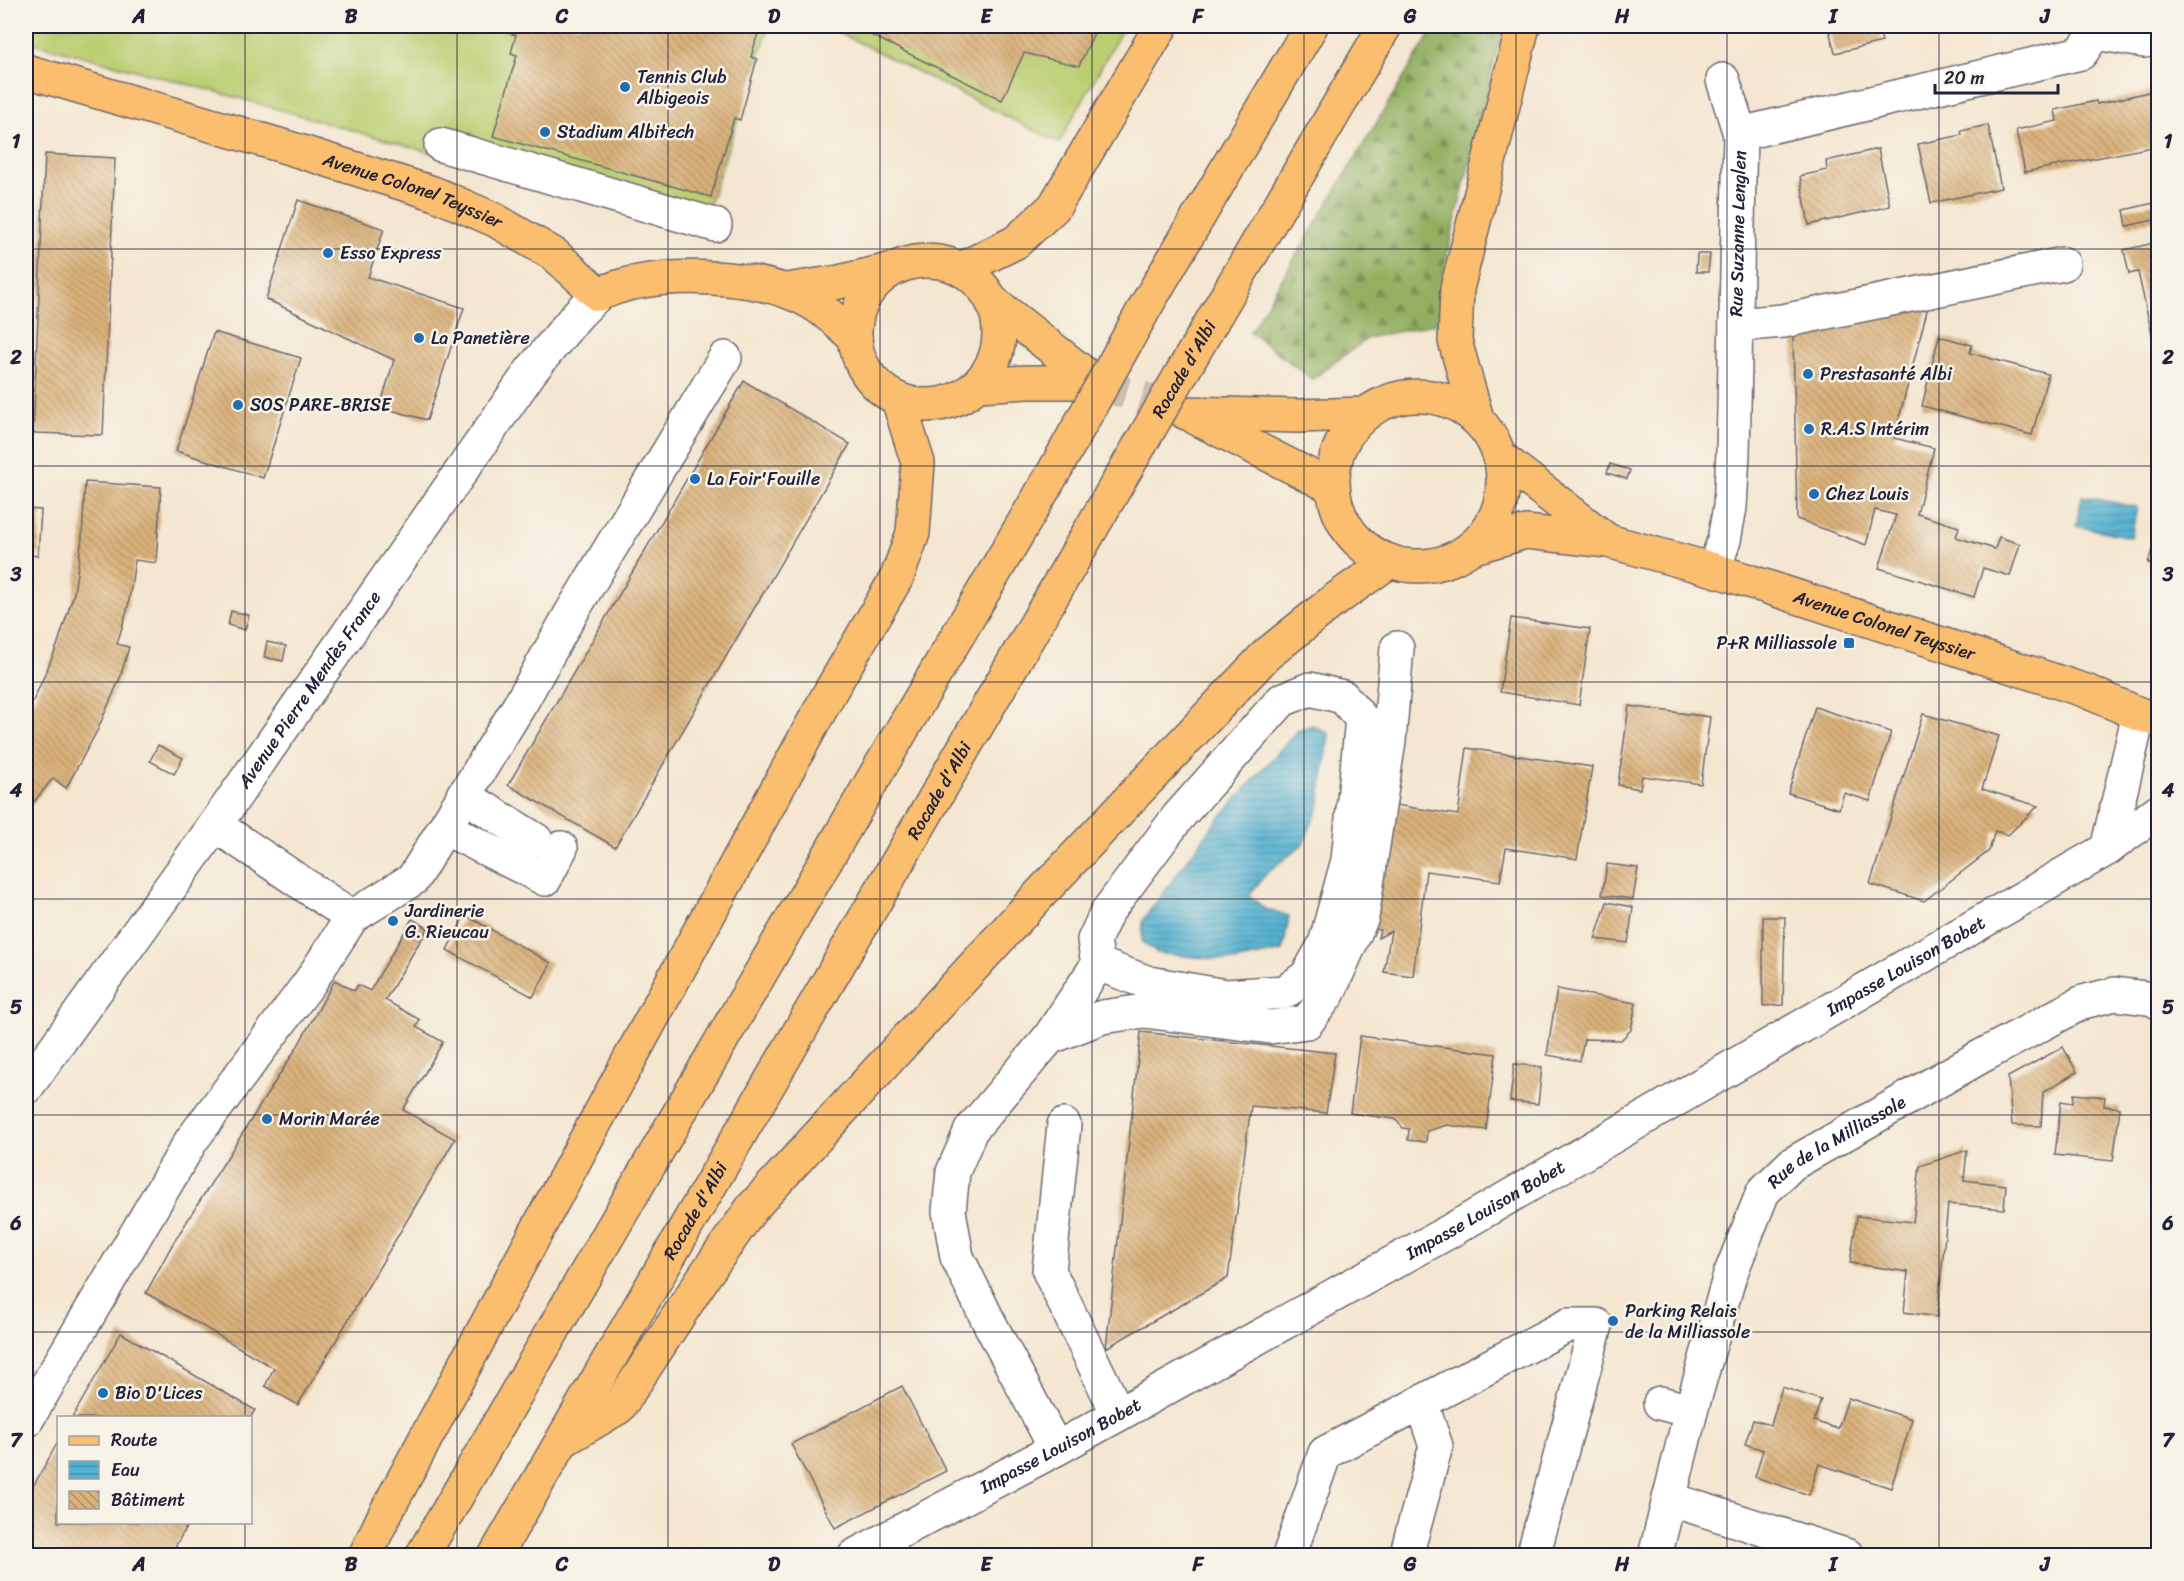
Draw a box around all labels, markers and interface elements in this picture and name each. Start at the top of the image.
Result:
text: A [131,0,146,34]
text: B [345,0,358,34]
text: C [555,0,569,34]
text: D [768,0,781,34]
text: E [980,0,993,34]
text: F [1192,0,1205,34]
text: G [1403,0,1417,34]
text: H [1614,0,1630,34]
text: I [1828,0,1839,34]
text: J [2039,0,2051,34]
scale bar [1935,57,2058,95]
place label: Tennis Club Albigeois [636,61,727,114]
text: 20 m [1944,62,1984,94]
marker: Tennis Club Albigeois [618,80,632,94]
place label: Stadium Albitech [557,116,694,148]
text: 1 [12,124,21,159]
text: 1 [2164,124,2173,159]
marker: Stadium Albitech [538,125,552,139]
street label: Avenue Colonel Teyssier [318,143,511,238]
street label: Rue Suzanne Lenglen [1720,150,1756,317]
place label: Esso Express [340,237,442,269]
marker: Esso Express [321,246,335,260]
street label: Rocade d'Albi [1143,313,1226,424]
place label: La Panetière [431,322,530,354]
marker: La Panetière [412,331,426,345]
text: 2 [9,340,22,375]
text: 2 [2161,340,2174,375]
place label: Prestasanté Albi [1820,358,1953,390]
marker: Prestasanté Albi [1801,367,1815,381]
place label: SOS PARE-BRISE [250,389,392,421]
marker: SOS PARE-BRISE [231,398,245,412]
place label: R.A.S Intérim [1821,413,1929,445]
marker: R.A.S Intérim [1802,422,1816,436]
place label: La Foir'Fouille [707,463,820,495]
marker: La Foir'Fouille [688,472,702,486]
place label: Chez Louis [1826,478,1909,510]
marker: Chez Louis [1807,487,1821,501]
text: 3 [10,557,22,592]
text: 3 [2162,557,2174,592]
street label: Avenue Colonel Teyssier [1789,580,1981,670]
street label: Avenue Pierre Mendès France [228,584,390,796]
place label: P+R Milliassole [1717,627,1837,659]
marker: P+R Milliassole [1842,636,1856,650]
street label: Rocade d'Albi [898,735,981,846]
text: 4 [9,773,23,808]
text: 4 [2161,773,2175,808]
place label: Jardinerie G. Rieucau [404,895,489,948]
street label: Impasse Louison Bobet [1819,907,1992,1026]
marker: Jardinerie G. Rieucau [386,914,400,928]
text: 5 [10,990,22,1025]
text: 5 [2162,990,2174,1025]
street label: Rue de la Milliassole [1759,1086,1912,1196]
place label: Morin Marée [279,1103,380,1135]
marker: Morin Marée [260,1112,274,1126]
street label: Impasse Louison Bobet [1399,1151,1571,1269]
street label: Rocade d'Albi [654,1155,737,1266]
text: 6 [9,1206,22,1241]
text: 6 [2161,1206,2174,1241]
place label: Parking Relais de la Milliassole [1625,1295,1750,1348]
marker: Parking Relais de la Milliassole [1606,1314,1620,1328]
place label: Bio D'Lices [115,1377,203,1409]
marker: Bio D'Lices [96,1386,110,1400]
street label: Impasse Louison Bobet [973,1389,1147,1503]
legend [57,1416,252,1524]
text: 7 [10,1423,23,1458]
text: 7 [2162,1423,2175,1458]
text: Route [111,1424,158,1456]
text: Eau [111,1454,140,1486]
text: Bâtiment [111,1484,185,1516]
text: A [131,1547,146,1581]
text: B [345,1547,358,1581]
text: C [555,1547,569,1581]
text: D [768,1547,781,1581]
text: E [980,1547,993,1581]
text: F [1192,1547,1205,1581]
text: G [1403,1547,1417,1581]
text: H [1614,1547,1630,1581]
text: I [1828,1547,1839,1581]
text: J [2039,1547,2051,1581]

